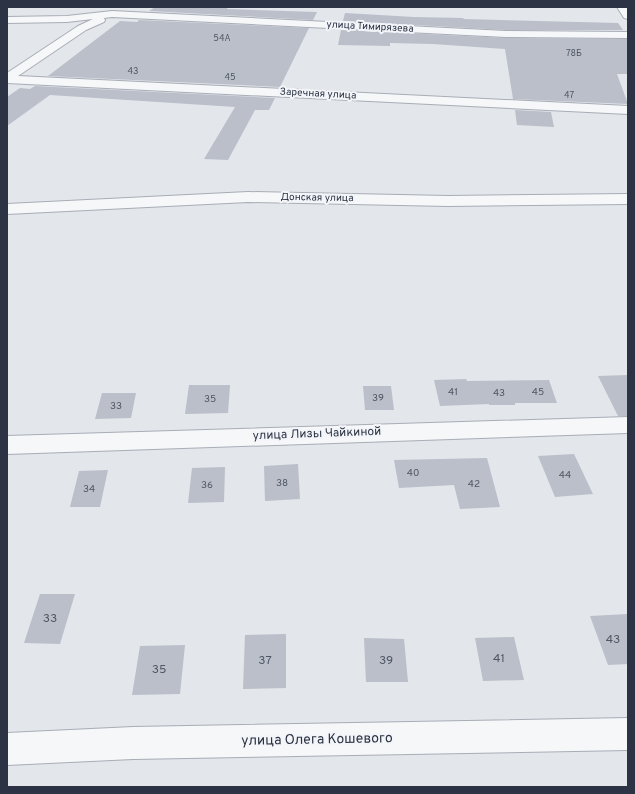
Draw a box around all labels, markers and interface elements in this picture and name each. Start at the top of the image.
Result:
street label: улица Тимирязева [326,18,414,36]
house number: 54А [213,33,231,44]
house number: 78Б [566,48,582,59]
house number: 43 [127,66,139,77]
house number: 45 [224,72,236,83]
street label: Заречная улица [279,86,357,102]
house number: 47 [564,90,574,101]
street label: Донская улица [280,191,354,205]
house number: 41 [448,386,458,399]
house number: 45 [532,386,544,399]
house number: 43 [493,387,505,400]
house number: 39 [372,392,384,405]
house number: 35 [204,393,216,406]
house number: 33 [110,400,122,413]
street label: улица Лизы Чайкиной [252,424,382,444]
house number: 40 [407,467,419,480]
house number: 44 [559,469,571,482]
house number: 38 [276,477,288,490]
house number: 42 [468,478,480,491]
house number: 36 [201,479,213,492]
house number: 34 [83,483,95,496]
house number: 33 [43,611,57,627]
house number: 43 [606,632,620,648]
house number: 41 [493,651,505,667]
house number: 37 [258,653,272,669]
house number: 39 [379,653,393,669]
house number: 35 [152,662,166,678]
street label: улица Олега Кошевого [241,730,393,750]

